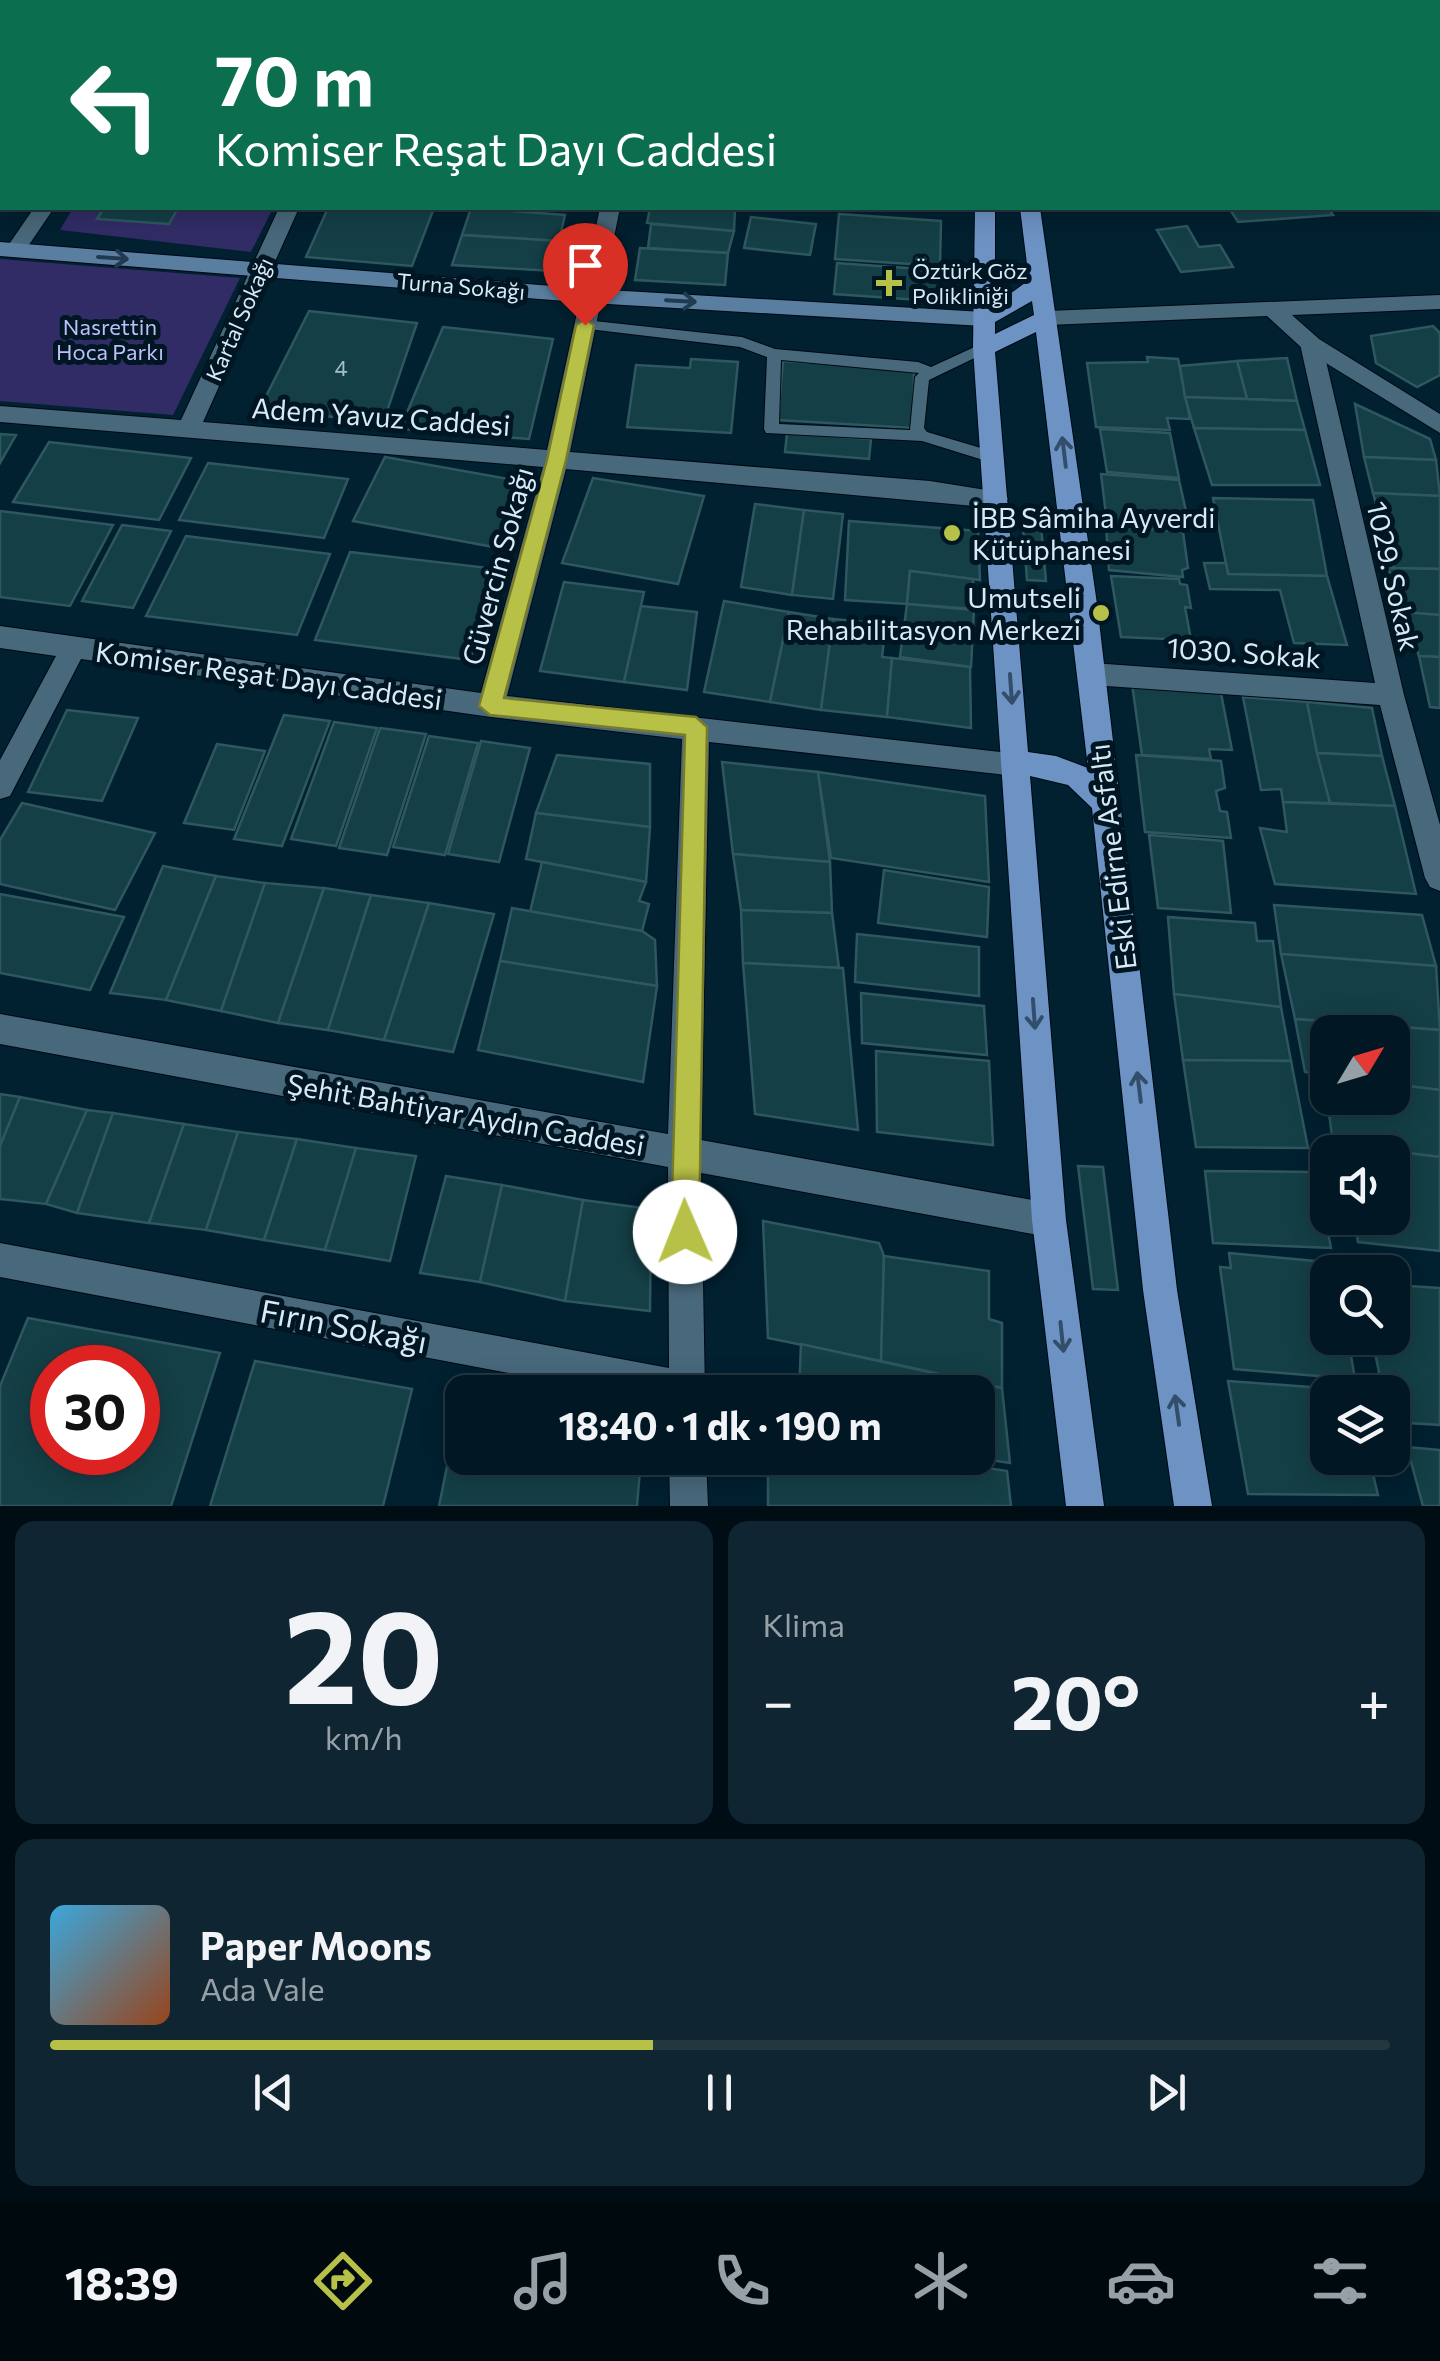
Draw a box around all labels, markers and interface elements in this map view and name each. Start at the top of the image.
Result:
text: 70 m [215,35,374,120]
icon: left [50,40,180,170]
text: Komiser Reşat Dayı Caddesi [215,120,777,175]
pin [543,223,628,326]
icon: arrive [558,238,613,293]
one-way arrow [96,249,128,268]
street label: Kartal Sokağı [200,253,278,385]
place label: Öztürk Göz Polikliniği [912,257,1027,309]
street label: Turna Sokağı [396,267,526,305]
marker: Öztürk Göz Polikliniği [876,270,902,296]
one-way arrow [664,292,696,311]
park label: Nasrettin Hoca Parkı [56,313,164,365]
house number: 4 [334,354,348,381]
street label: Adem Yavuz Caddesi [250,390,512,442]
one-way arrow [1055,436,1073,468]
street label: Güvercin Sokağı [454,463,540,669]
street label: 1029. Sokak [1360,498,1428,654]
place label: İBB Sâmiha Ayverdi Kütüphanesi [972,500,1215,566]
marker: İBB Sâmiha Ayverdi Kütüphanesi [941,522,963,544]
place label: Umutseli Rehabilitasyon Merkezi [786,580,1081,646]
marker: Umutseli Rehabilitasyon Merkezi [1090,602,1112,624]
street label: 1030. Sokak [1166,630,1322,674]
street label: Komiser Reşat Dayı Caddesi [93,634,445,716]
one-way arrow [1002,673,1021,705]
street label: Eski Edirne Asfaltı [1081,742,1143,972]
one-way arrow [1025,997,1044,1029]
north arrow [1310,1015,1410,1115]
map controls [1310,1015,1410,1475]
street label: Şehit Bahtiyar Aydın Caddesi [285,1066,647,1162]
one-way arrow [1129,1072,1148,1104]
button: sound [1310,1135,1410,1235]
position arrow [633,1180,737,1284]
button: search [1310,1255,1410,1355]
street label: Fırın Sokağı [257,1289,431,1361]
one-way arrow [1052,1321,1071,1353]
speed limit sign: 30 [30,1345,160,1475]
button: layers [1310,1375,1410,1475]
one-way arrow [1167,1394,1185,1427]
text: 18:40 · 1 dk · 190 m [558,1401,882,1448]
text: 20 [284,1572,444,1731]
text: Klima [763,1604,845,1644]
text: 20° [1011,1654,1140,1745]
text: − [763,1666,794,1733]
text: + [1358,1666,1390,1733]
text: km/h [325,1717,403,1757]
text: Paper Moons [200,1921,432,1968]
text: Ada Vale [200,1968,325,2008]
icon: previous [246,2065,301,2120]
icon: pause [692,2065,747,2120]
icon: next [1139,2065,1194,2120]
icon: directions [308,2246,378,2316]
icon: music [508,2246,578,2316]
icon: phone [707,2246,777,2316]
icon: climate [906,2246,976,2316]
icon: car [1106,2246,1176,2316]
icon: filters [1305,2246,1375,2316]
text: 18:39 [65,2254,179,2309]

